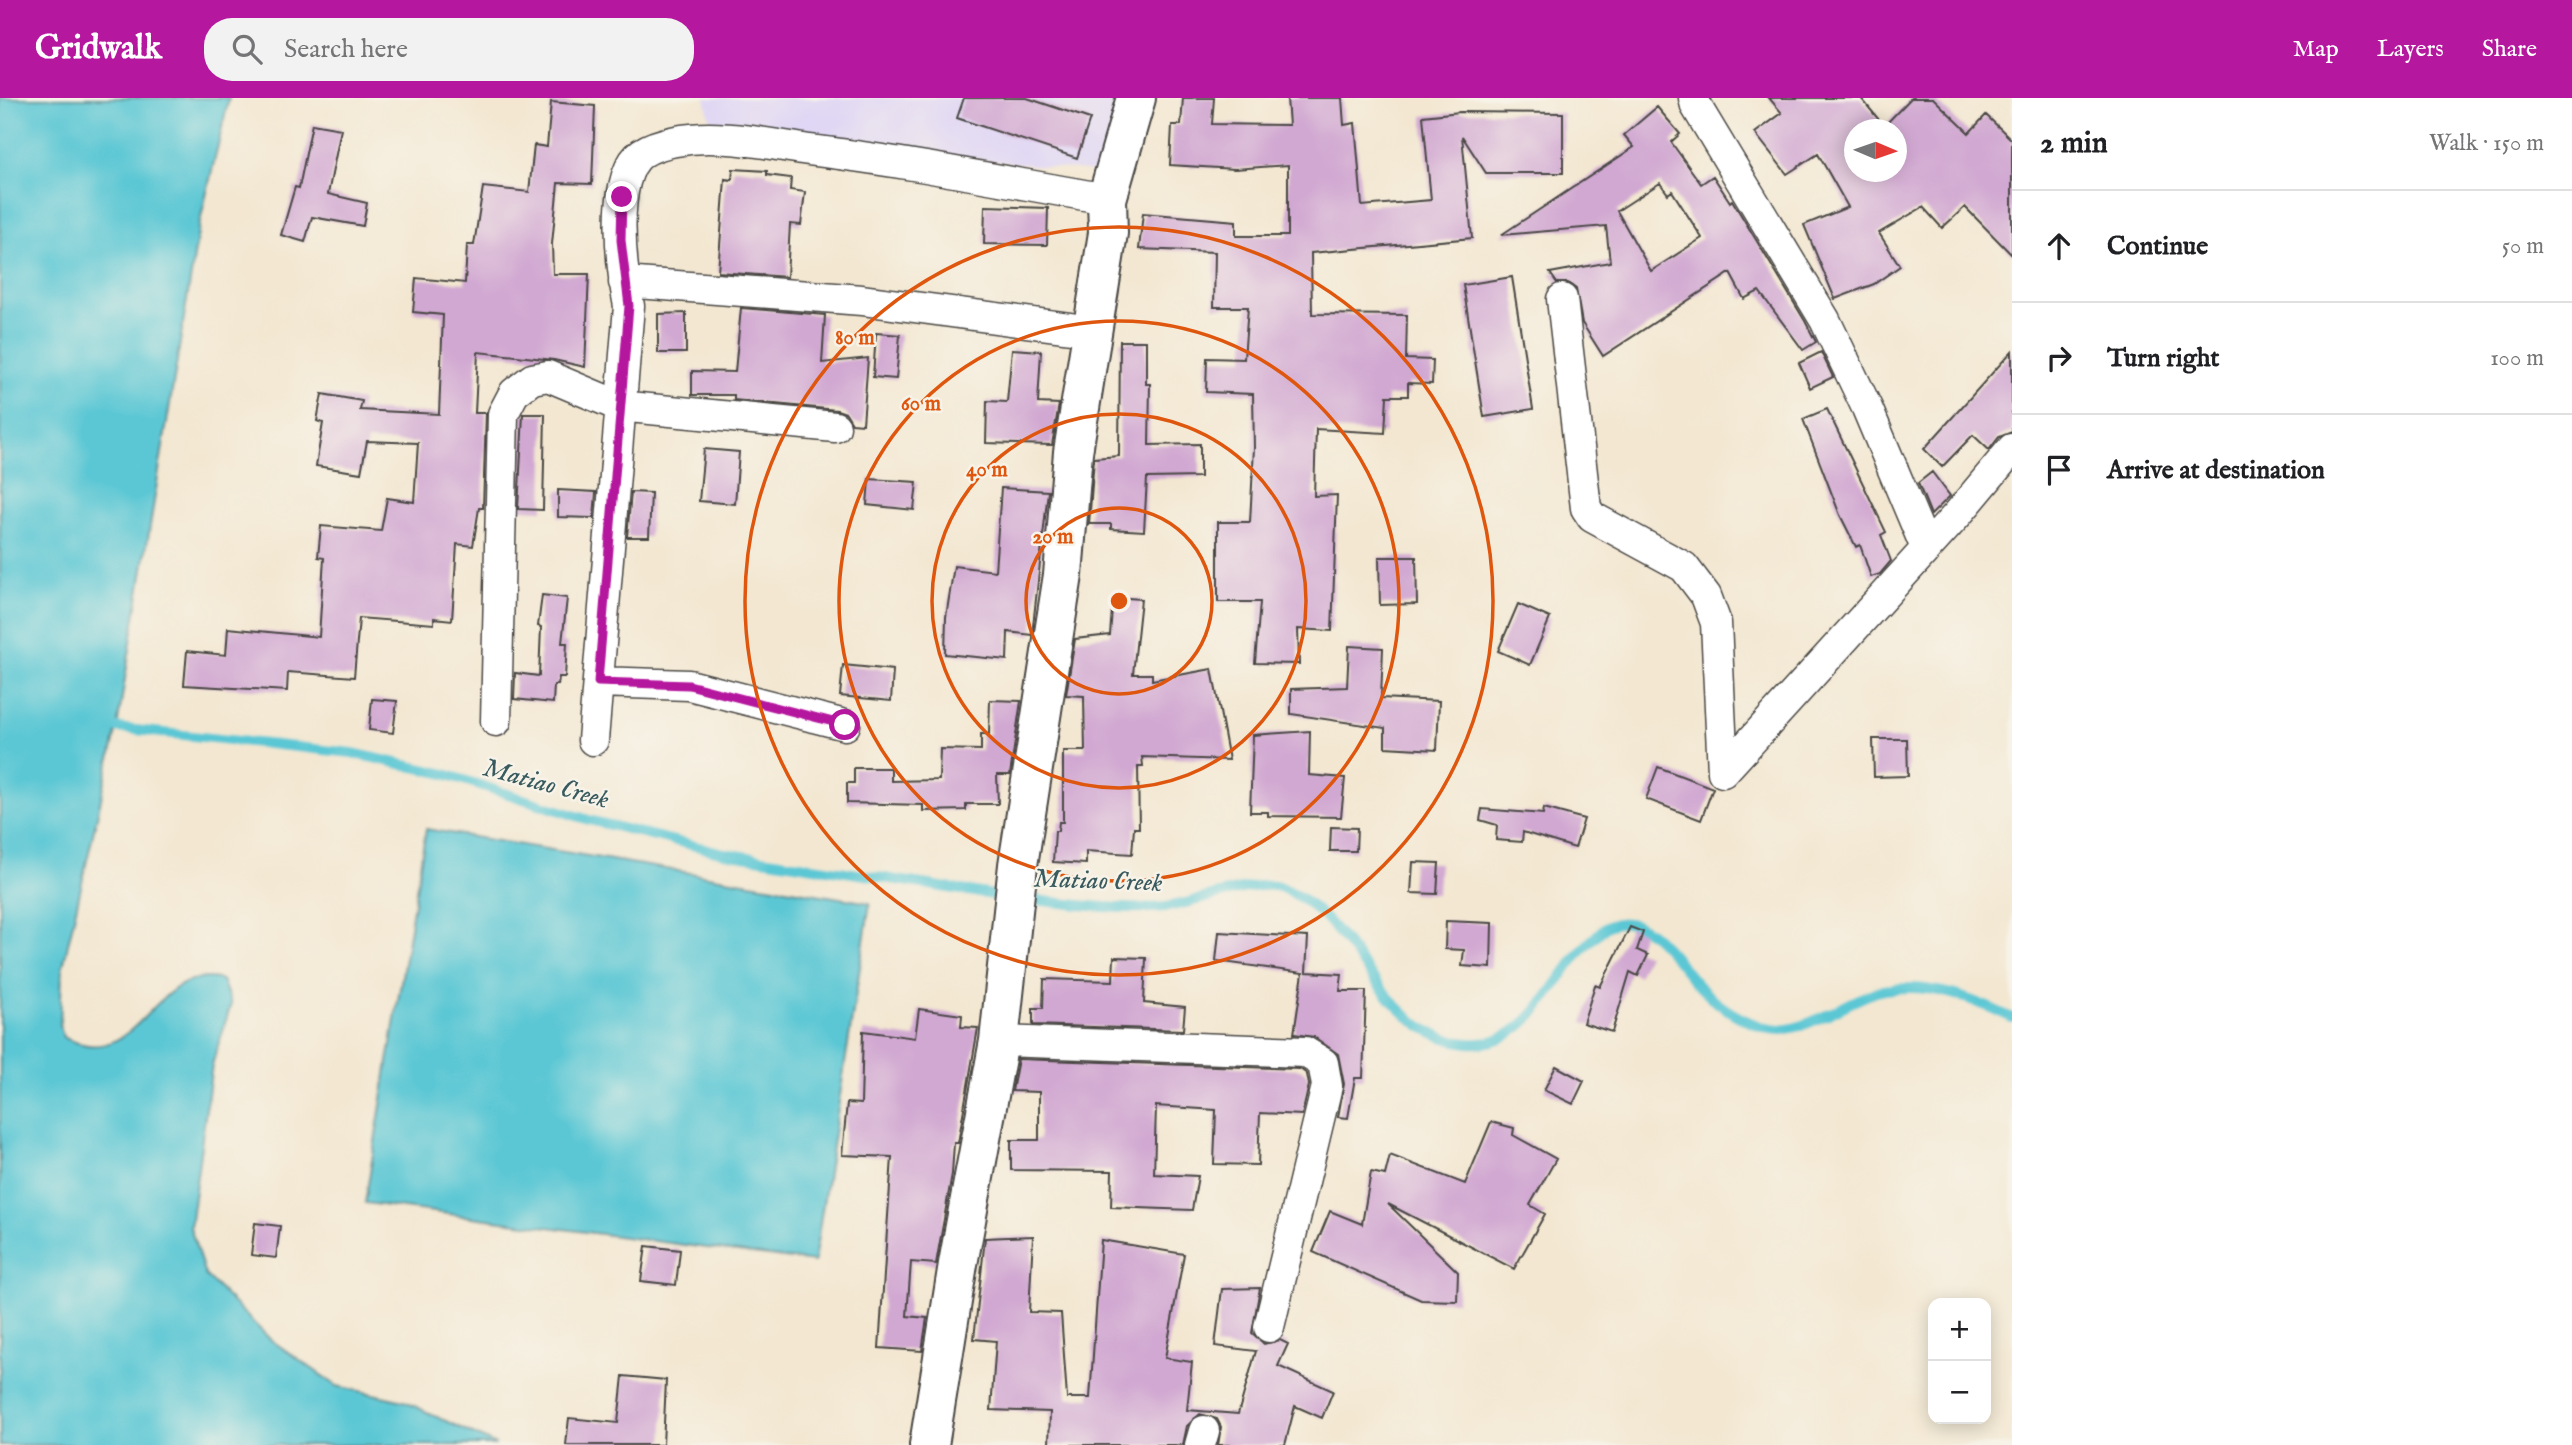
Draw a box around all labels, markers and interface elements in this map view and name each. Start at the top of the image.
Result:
search box [204,18,694,81]
text: Gridwalk [35,28,162,70]
icon: search [228,30,266,68]
text: Search here [284,33,408,66]
text: Map [2293,34,2339,65]
text: Layers [2377,34,2444,65]
text: Share [2482,34,2537,65]
north arrow [1844,119,1907,182]
text: 2 min [2040,125,2108,163]
text: Walk · 150 m [2429,129,2544,158]
route end [606,181,637,212]
icon: ahead [2040,227,2078,265]
text: Continue [2107,230,2208,263]
text: 50 m [2502,232,2544,261]
text: 80 m [835,325,875,352]
icon: right [2040,339,2078,377]
text: Turn right [2107,342,2220,375]
text: 100 m [2490,344,2544,373]
text: 60 m [901,391,942,418]
icon: arrive [2040,451,2078,489]
text: Arrive at destination [2107,454,2325,487]
text: 40 m [966,457,1008,484]
text: 20 m [1033,524,1074,551]
centre of rings [1107,589,1131,613]
route start [829,709,860,740]
water label: Matiao Creek [479,751,613,817]
water label: Matiao Creek [1033,862,1164,900]
map controls [1928,1298,1991,1424]
button: + [1928,1298,1991,1361]
button: − [1928,1361,1991,1424]

